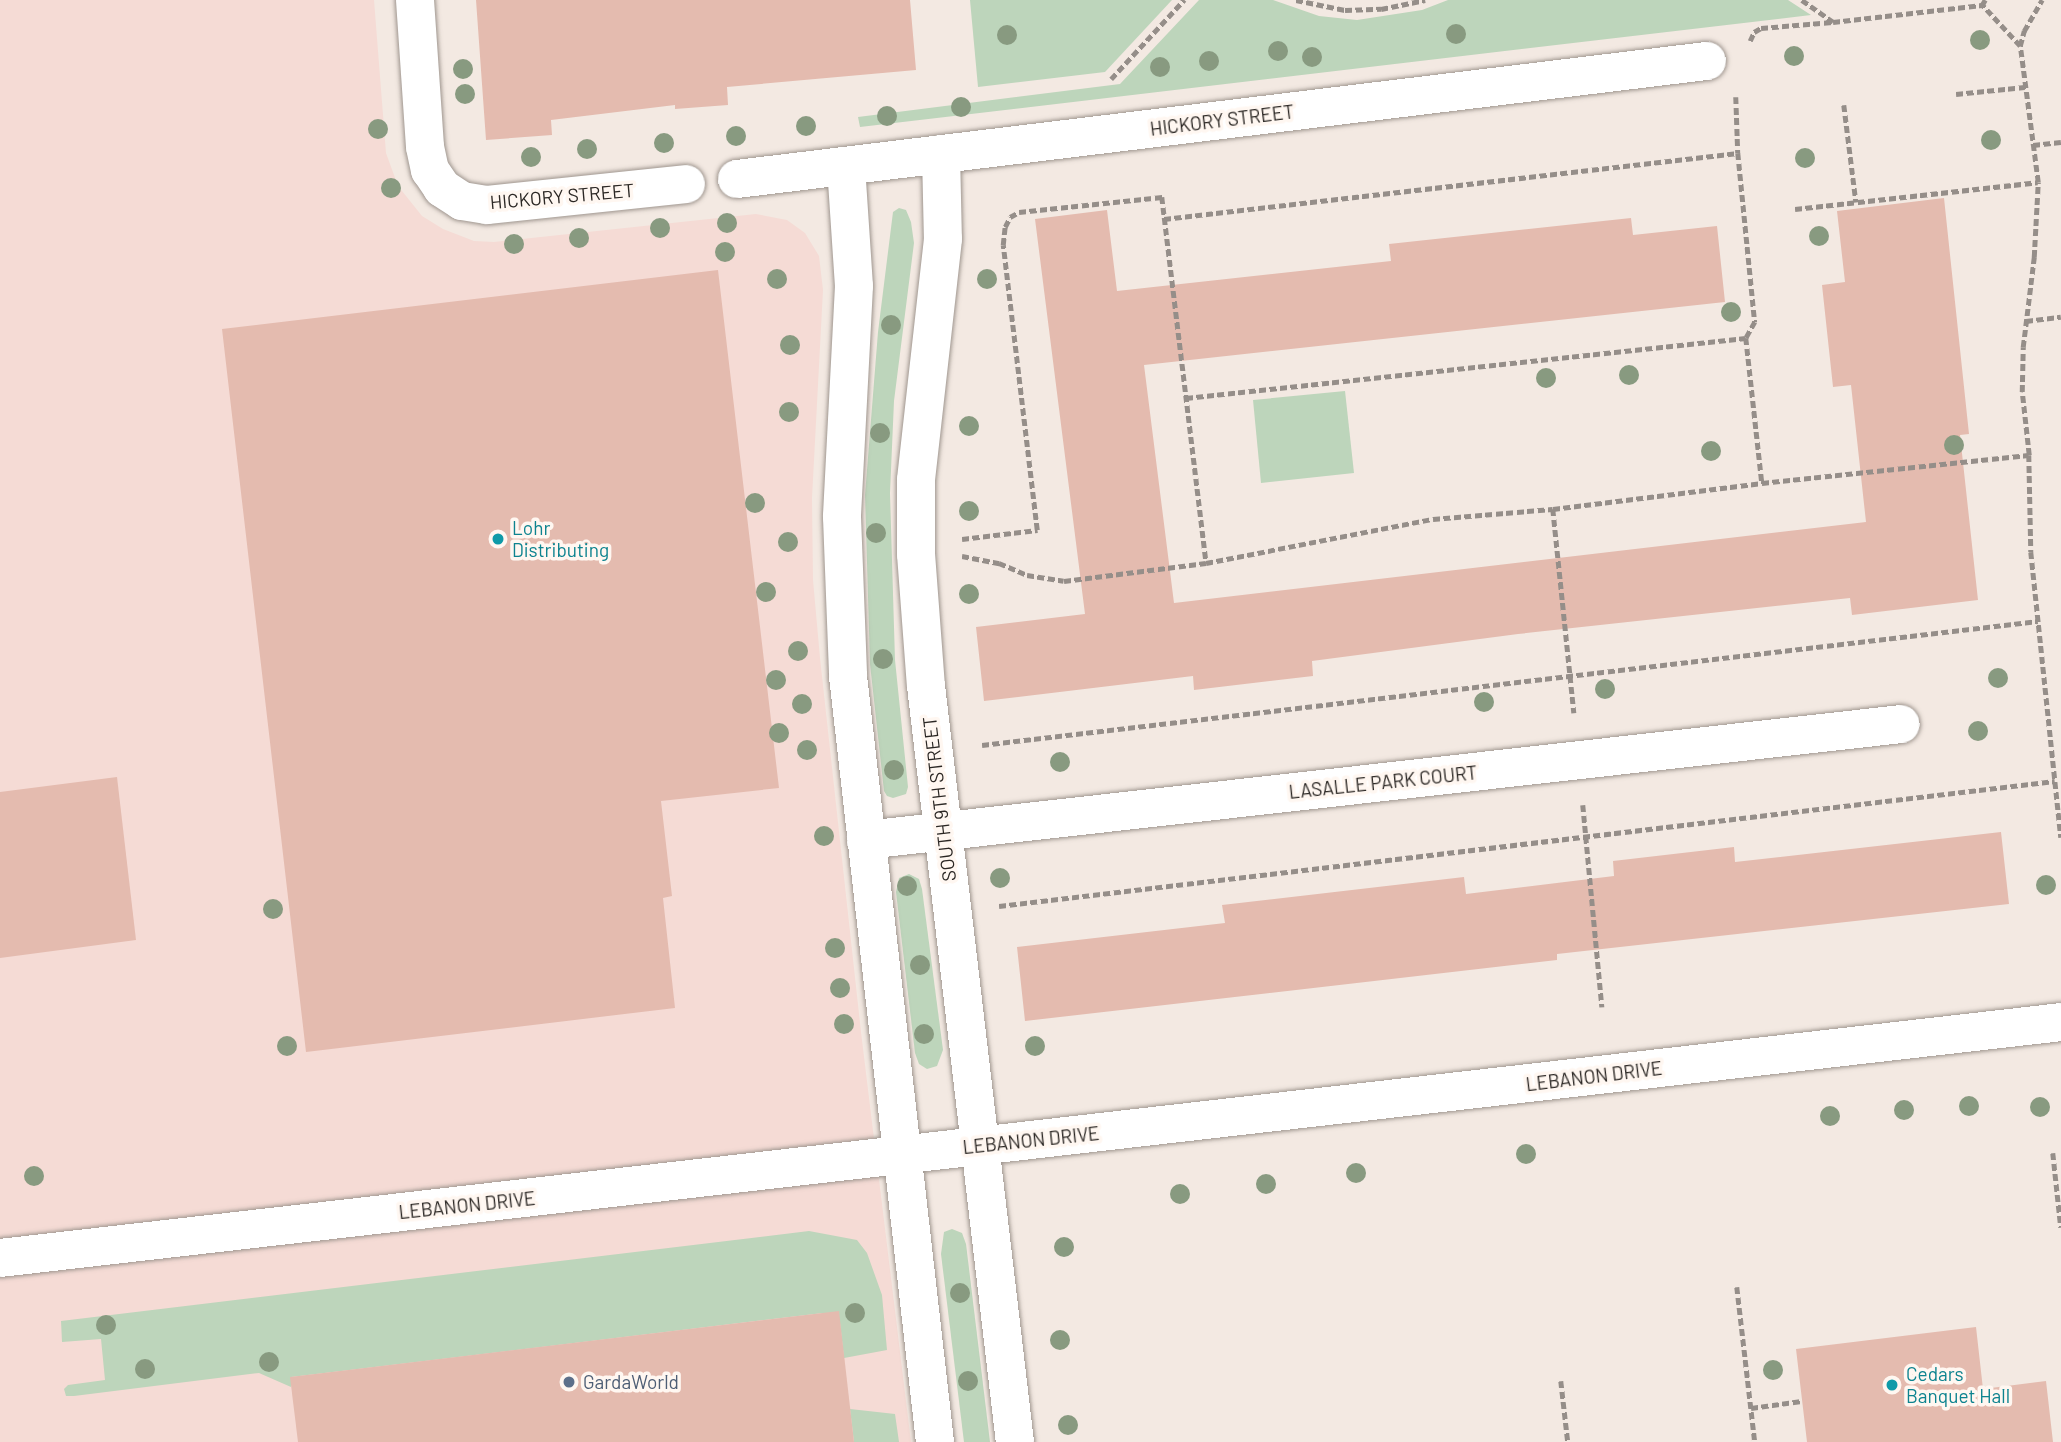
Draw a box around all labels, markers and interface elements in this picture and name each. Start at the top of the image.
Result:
street label: HICKORY STREET [1149,100,1295,140]
street label: HICKORY STREET [489,178,635,214]
place label: Lohr Distributing [512,517,609,561]
marker: Lohr Distributing [490,531,506,547]
street label: SOUTH 9TH STREET [918,715,960,883]
street label: LASALLE PARK COURT [1288,761,1478,803]
street label: LEBANON DRIVE [1524,1056,1664,1096]
street label: LEBANON DRIVE [962,1121,1100,1159]
street label: LEBANON DRIVE [398,1186,536,1224]
place label: Cedars Banquet Hall [1906,1363,2010,1407]
place label: GardaWorld [583,1371,679,1393]
marker: GardaWorld [561,1374,577,1390]
marker: Cedars Banquet Hall [1884,1377,1900,1393]

